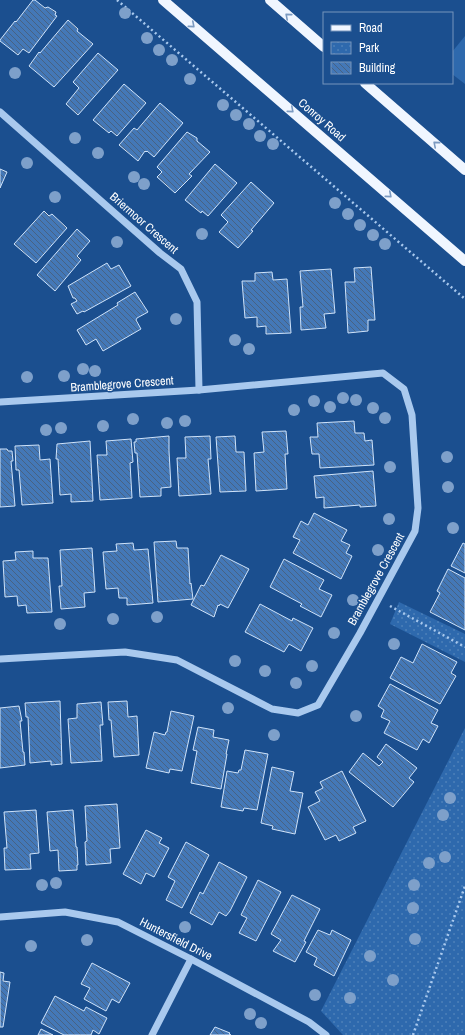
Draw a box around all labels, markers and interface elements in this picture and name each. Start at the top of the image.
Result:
legend [323,12,453,84]
one-way arrow [285,13,292,20]
text: Road [359,20,383,36]
one-way arrow [188,21,195,28]
text: Park [359,40,379,56]
text: Building [359,60,396,76]
street label: Conroy Road [295,95,349,145]
one-way arrow [286,106,294,113]
one-way arrow [433,142,440,149]
street label: Briermoor Crescent [106,189,182,257]
one-way arrow [385,191,392,198]
street label: Bramblegrove Crescent [70,372,174,396]
street label: Bramblegrove Crescent [344,530,408,628]
street label: Huntersfield Drive [137,914,215,964]

